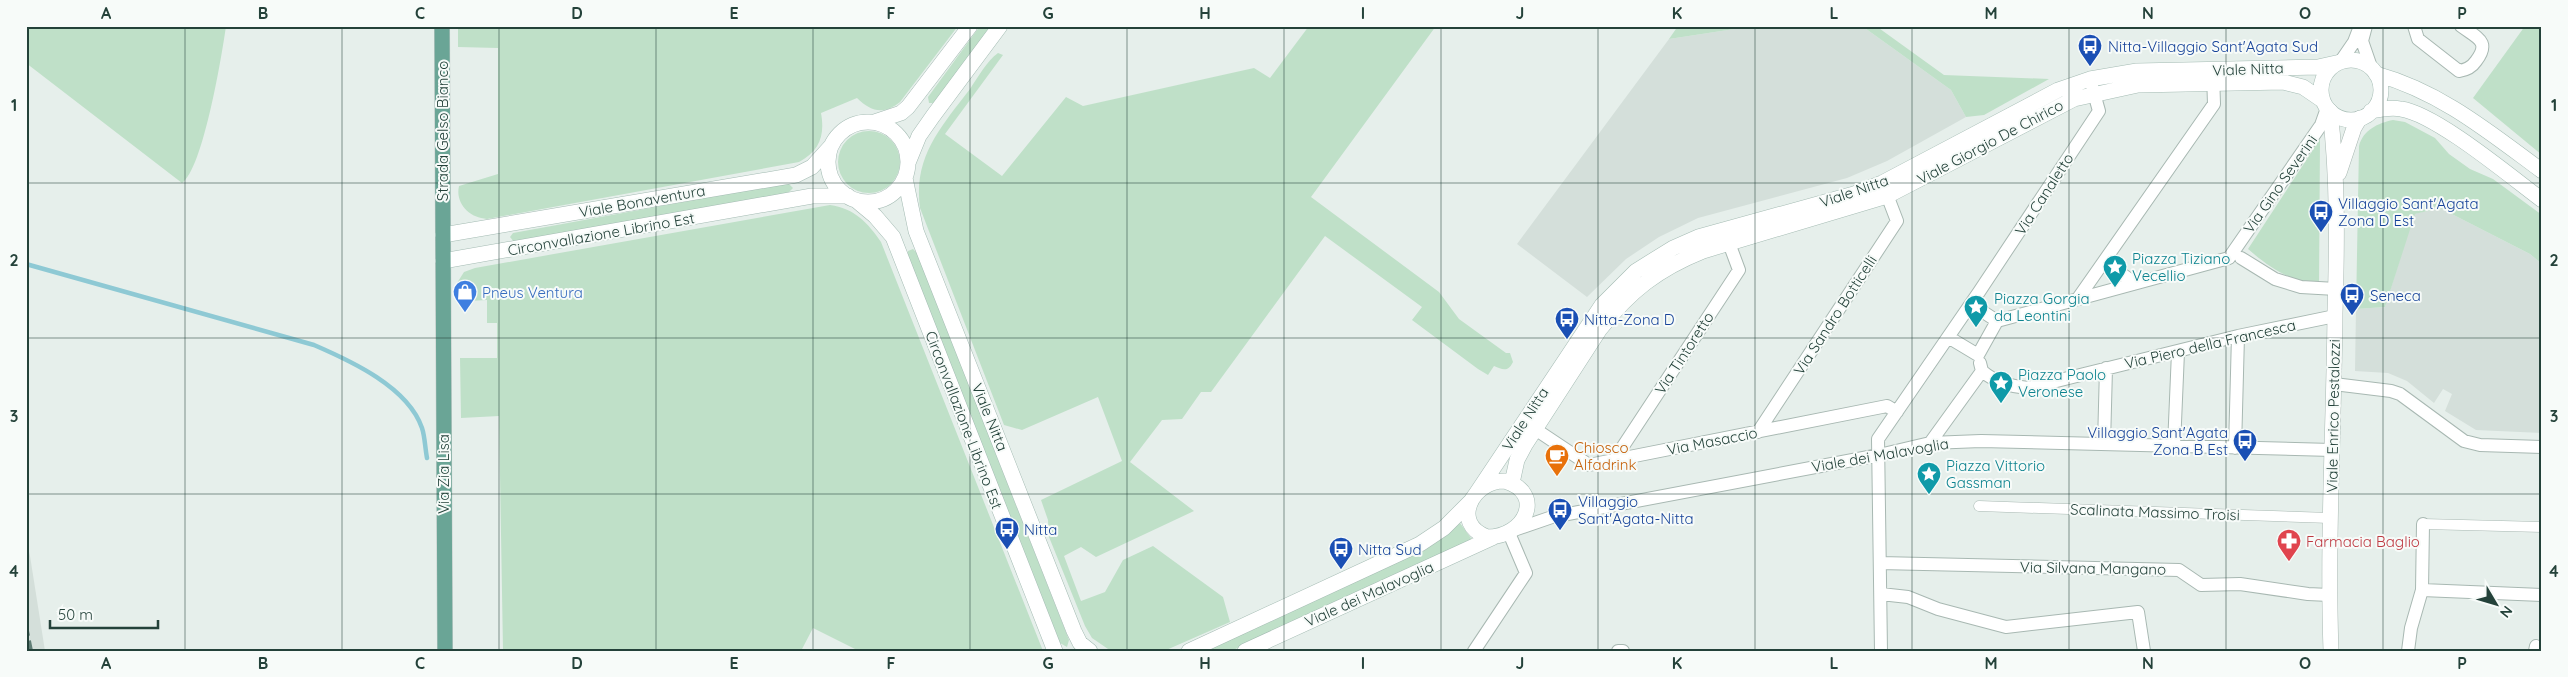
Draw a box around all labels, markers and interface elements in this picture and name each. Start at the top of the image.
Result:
text: A [101,3,112,23]
text: B [258,3,268,23]
text: C [415,3,425,23]
text: D [571,3,583,23]
text: E [729,3,739,23]
text: F [887,3,896,23]
text: G [1042,3,1054,23]
text: H [1199,3,1211,23]
text: I [1361,3,1365,23]
text: J [1516,3,1524,23]
text: K [1672,3,1682,23]
text: L [1830,3,1839,23]
text: M [1984,3,1998,23]
text: N [2142,3,2154,23]
text: O [2299,3,2311,23]
text: P [2457,3,2467,23]
bus stop icon: Nitta-Villaggio Sant'Agata Sud [2077,33,2103,67]
place label: Nitta-Villaggio Sant'Agata Sud [2108,37,2318,56]
street label: Viale Nitta [2212,58,2284,80]
street label: Strada Gelso Bianco [433,61,452,201]
text: 1 [11,95,17,115]
street label: Viale Giorgio De Chirico [1914,95,2066,189]
text: 1 [2551,95,2557,115]
street label: Via Gino Severini [2239,131,2321,237]
street label: Via Canaletto [2010,149,2078,239]
street label: Viale Nitta [1817,170,1891,212]
street label: Viale Bonaventura [577,181,707,221]
place label: Villaggio Sant'Agata Zona D Est [2338,194,2479,230]
bus stop icon: Villaggio Sant'Agata Zona D Est [2308,199,2334,233]
street label: Circonvallazione Librino Est [506,208,696,260]
place label: Piazza Tiziano Vecellio [2132,249,2230,285]
text: 2 [9,250,19,270]
text: 2 [2549,250,2559,270]
street label: Via Sandro Botticelli [1789,252,1881,378]
place icon: Piazza Tiziano Vecellio [2102,254,2128,288]
shop icon: Pneus Ventura [452,279,478,313]
bus stop icon: Seneca [2339,282,2365,316]
place label: Pneus Ventura [482,283,583,302]
place label: Seneca [2370,286,2421,305]
place label: Piazza Gorgia da Leontini [1994,289,2090,325]
place icon: Piazza Gorgia da Leontini [1963,294,1989,328]
bus stop icon: Nitta-Zona D [1554,306,1580,340]
street label: Via Tintoretto [1650,308,1718,398]
place label: Nitta-Zona D [1584,310,1675,329]
street label: Via Piero della Francesca [2123,315,2297,373]
street label: Circonvallazione Librino Est [921,328,1007,512]
street label: Viale Enrico Pestalozzi [2322,339,2344,493]
place label: Piazza Paolo Veronese [2018,365,2106,401]
place icon: Piazza Paolo Veronese [1988,370,2014,404]
street label: Viale Nitta [968,380,1012,454]
street label: Viale Nitta [1498,384,1552,454]
text: 3 [10,406,18,426]
text: 3 [2550,406,2558,426]
street label: Via Masaccio [1665,423,1759,459]
place label: Villaggio Sant'Agata Zona B Est [2087,423,2228,459]
bus stop icon: Villaggio Sant'Agata Zona B Est [2232,428,2258,462]
street label: Via Zia Lisa [434,434,453,514]
street label: Viale dei Malavoglia [1810,434,1950,476]
place label: Chiosco Alfadrink [1574,438,1636,474]
cafe icon: Chiosco Alfadrink [1544,443,1570,477]
place label: Piazza Vittorio Gassman [1946,456,2045,492]
place icon: Piazza Vittorio Gassman [1916,461,1942,495]
place label: Villaggio Sant'Agata-Nitta [1578,492,1694,528]
bus stop icon: Villaggio Sant'Agata-Nitta [1547,497,1573,531]
street label: Scalinata Massimo Troisi [2070,500,2240,524]
bus stop icon: Nitta [994,516,1020,550]
place label: Nitta [1024,520,1057,539]
pharmacy icon: Farmacia Baglio [2276,528,2302,562]
place label: Farmacia Baglio [2306,532,2420,551]
bus stop icon: Nitta Sud [1328,536,1354,570]
place label: Nitta Sud [1358,540,1422,559]
street label: Viale dei Malavoglia [1302,557,1436,631]
street label: Via Silvana Mangano [2020,557,2166,579]
text: 4 [9,561,19,581]
text: 4 [2549,561,2559,581]
north arrow [2470,580,2520,630]
scale bar [50,597,158,629]
text: N [2496,602,2517,622]
text: 50 m [58,605,93,624]
text: A [101,653,112,673]
text: B [258,653,268,673]
text: C [415,653,425,673]
text: D [571,653,583,673]
text: E [729,653,739,673]
text: F [887,653,896,673]
text: G [1042,653,1054,673]
text: H [1199,653,1211,673]
text: I [1361,653,1365,673]
text: J [1516,653,1524,673]
text: K [1672,653,1682,673]
text: L [1830,653,1839,673]
text: M [1984,653,1998,673]
text: N [2142,653,2154,673]
text: O [2299,653,2311,673]
text: P [2457,653,2467,673]

